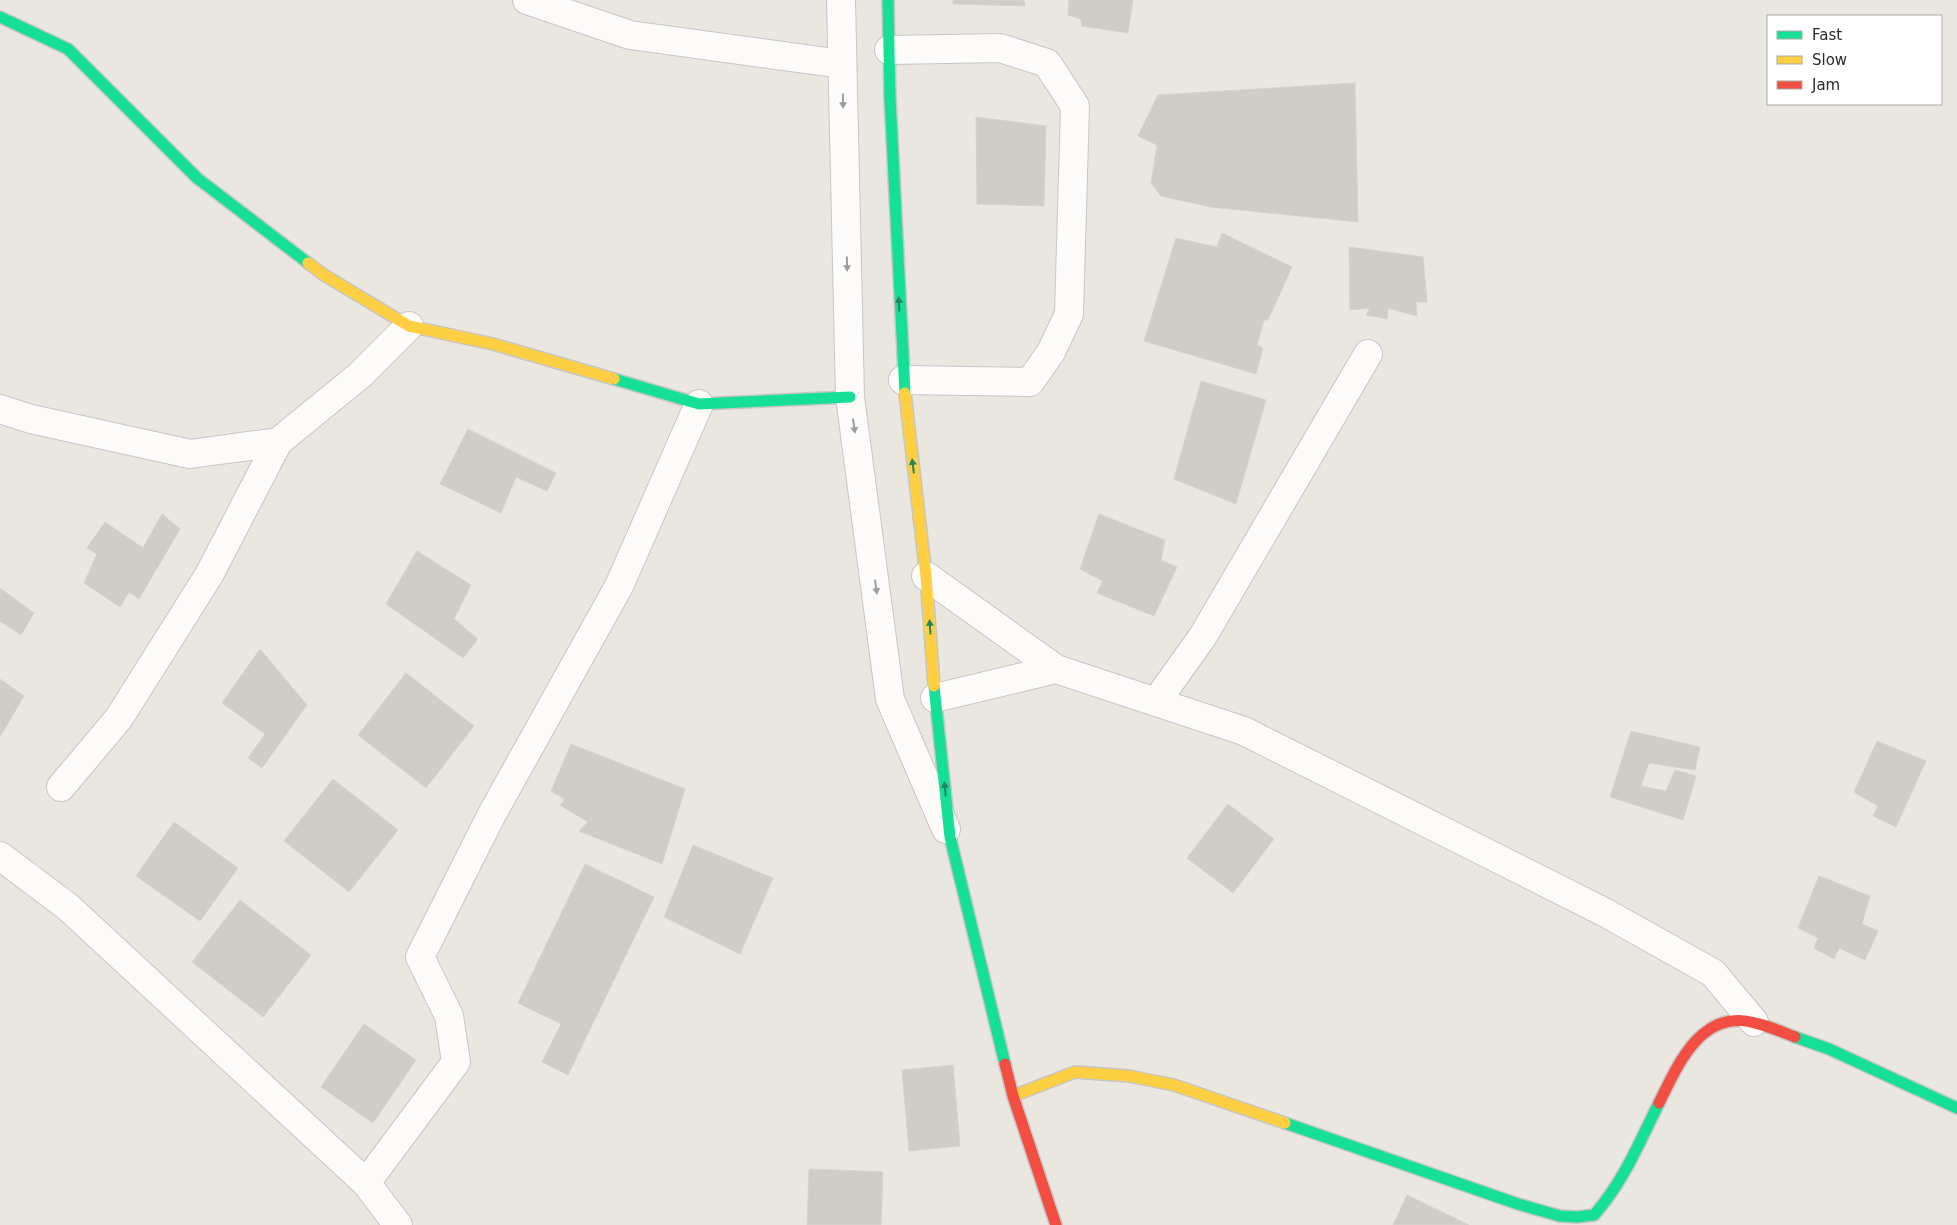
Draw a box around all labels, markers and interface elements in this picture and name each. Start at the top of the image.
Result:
legend [1767,15,1942,105]
text: Fast [1812,26,1842,44]
text: Slow [1812,51,1847,69]
text: Jam [1811,76,1840,94]
one-way arrow [839,93,847,109]
one-way arrow [843,256,851,272]
one-way arrow [895,295,903,311]
one-way arrow [850,418,858,434]
one-way arrow [909,457,917,473]
one-way arrow [872,579,880,595]
one-way arrow [925,619,933,635]
one-way arrow [941,781,949,797]

